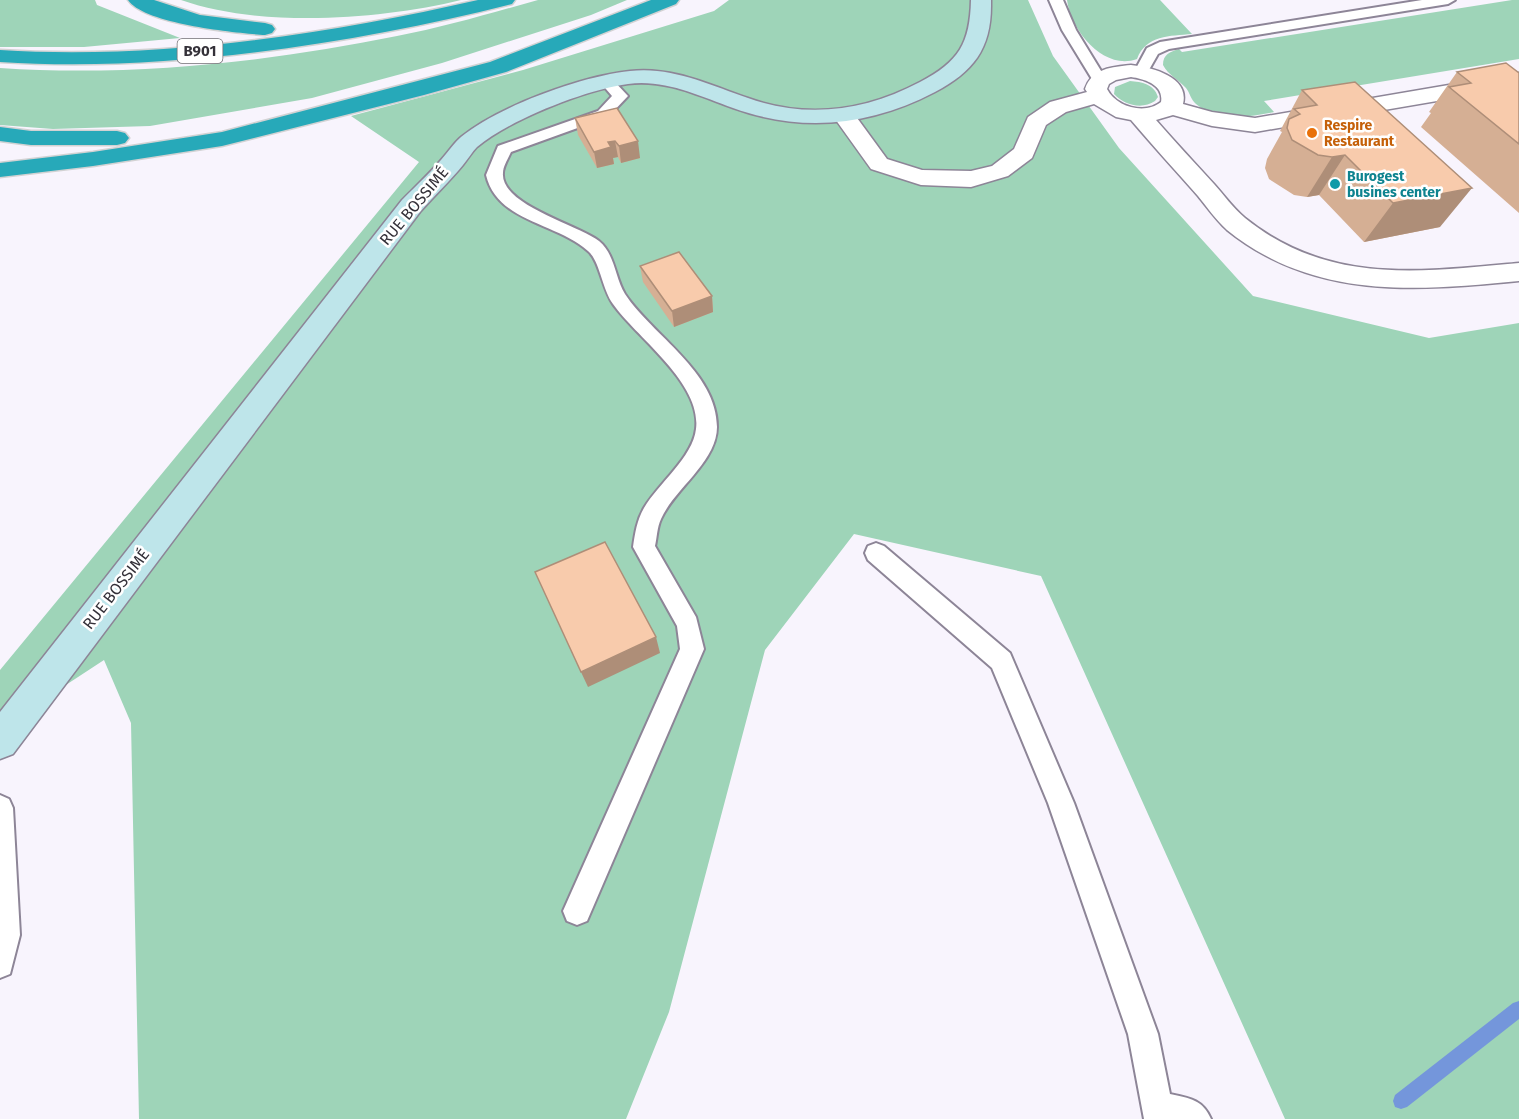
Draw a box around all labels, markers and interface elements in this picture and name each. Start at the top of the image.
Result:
road number: B901 [178,39,222,63]
place label: Respire Restaurant [1324,117,1395,150]
marker: Respire Restaurant [1305,126,1319,140]
street label: RUE BOSSIMÉ [375,162,452,249]
place label: Burogest busines center [1347,168,1441,201]
marker: Burogest busines center [1328,177,1342,191]
street label: RUE BOSSIMÉ [78,544,153,633]

